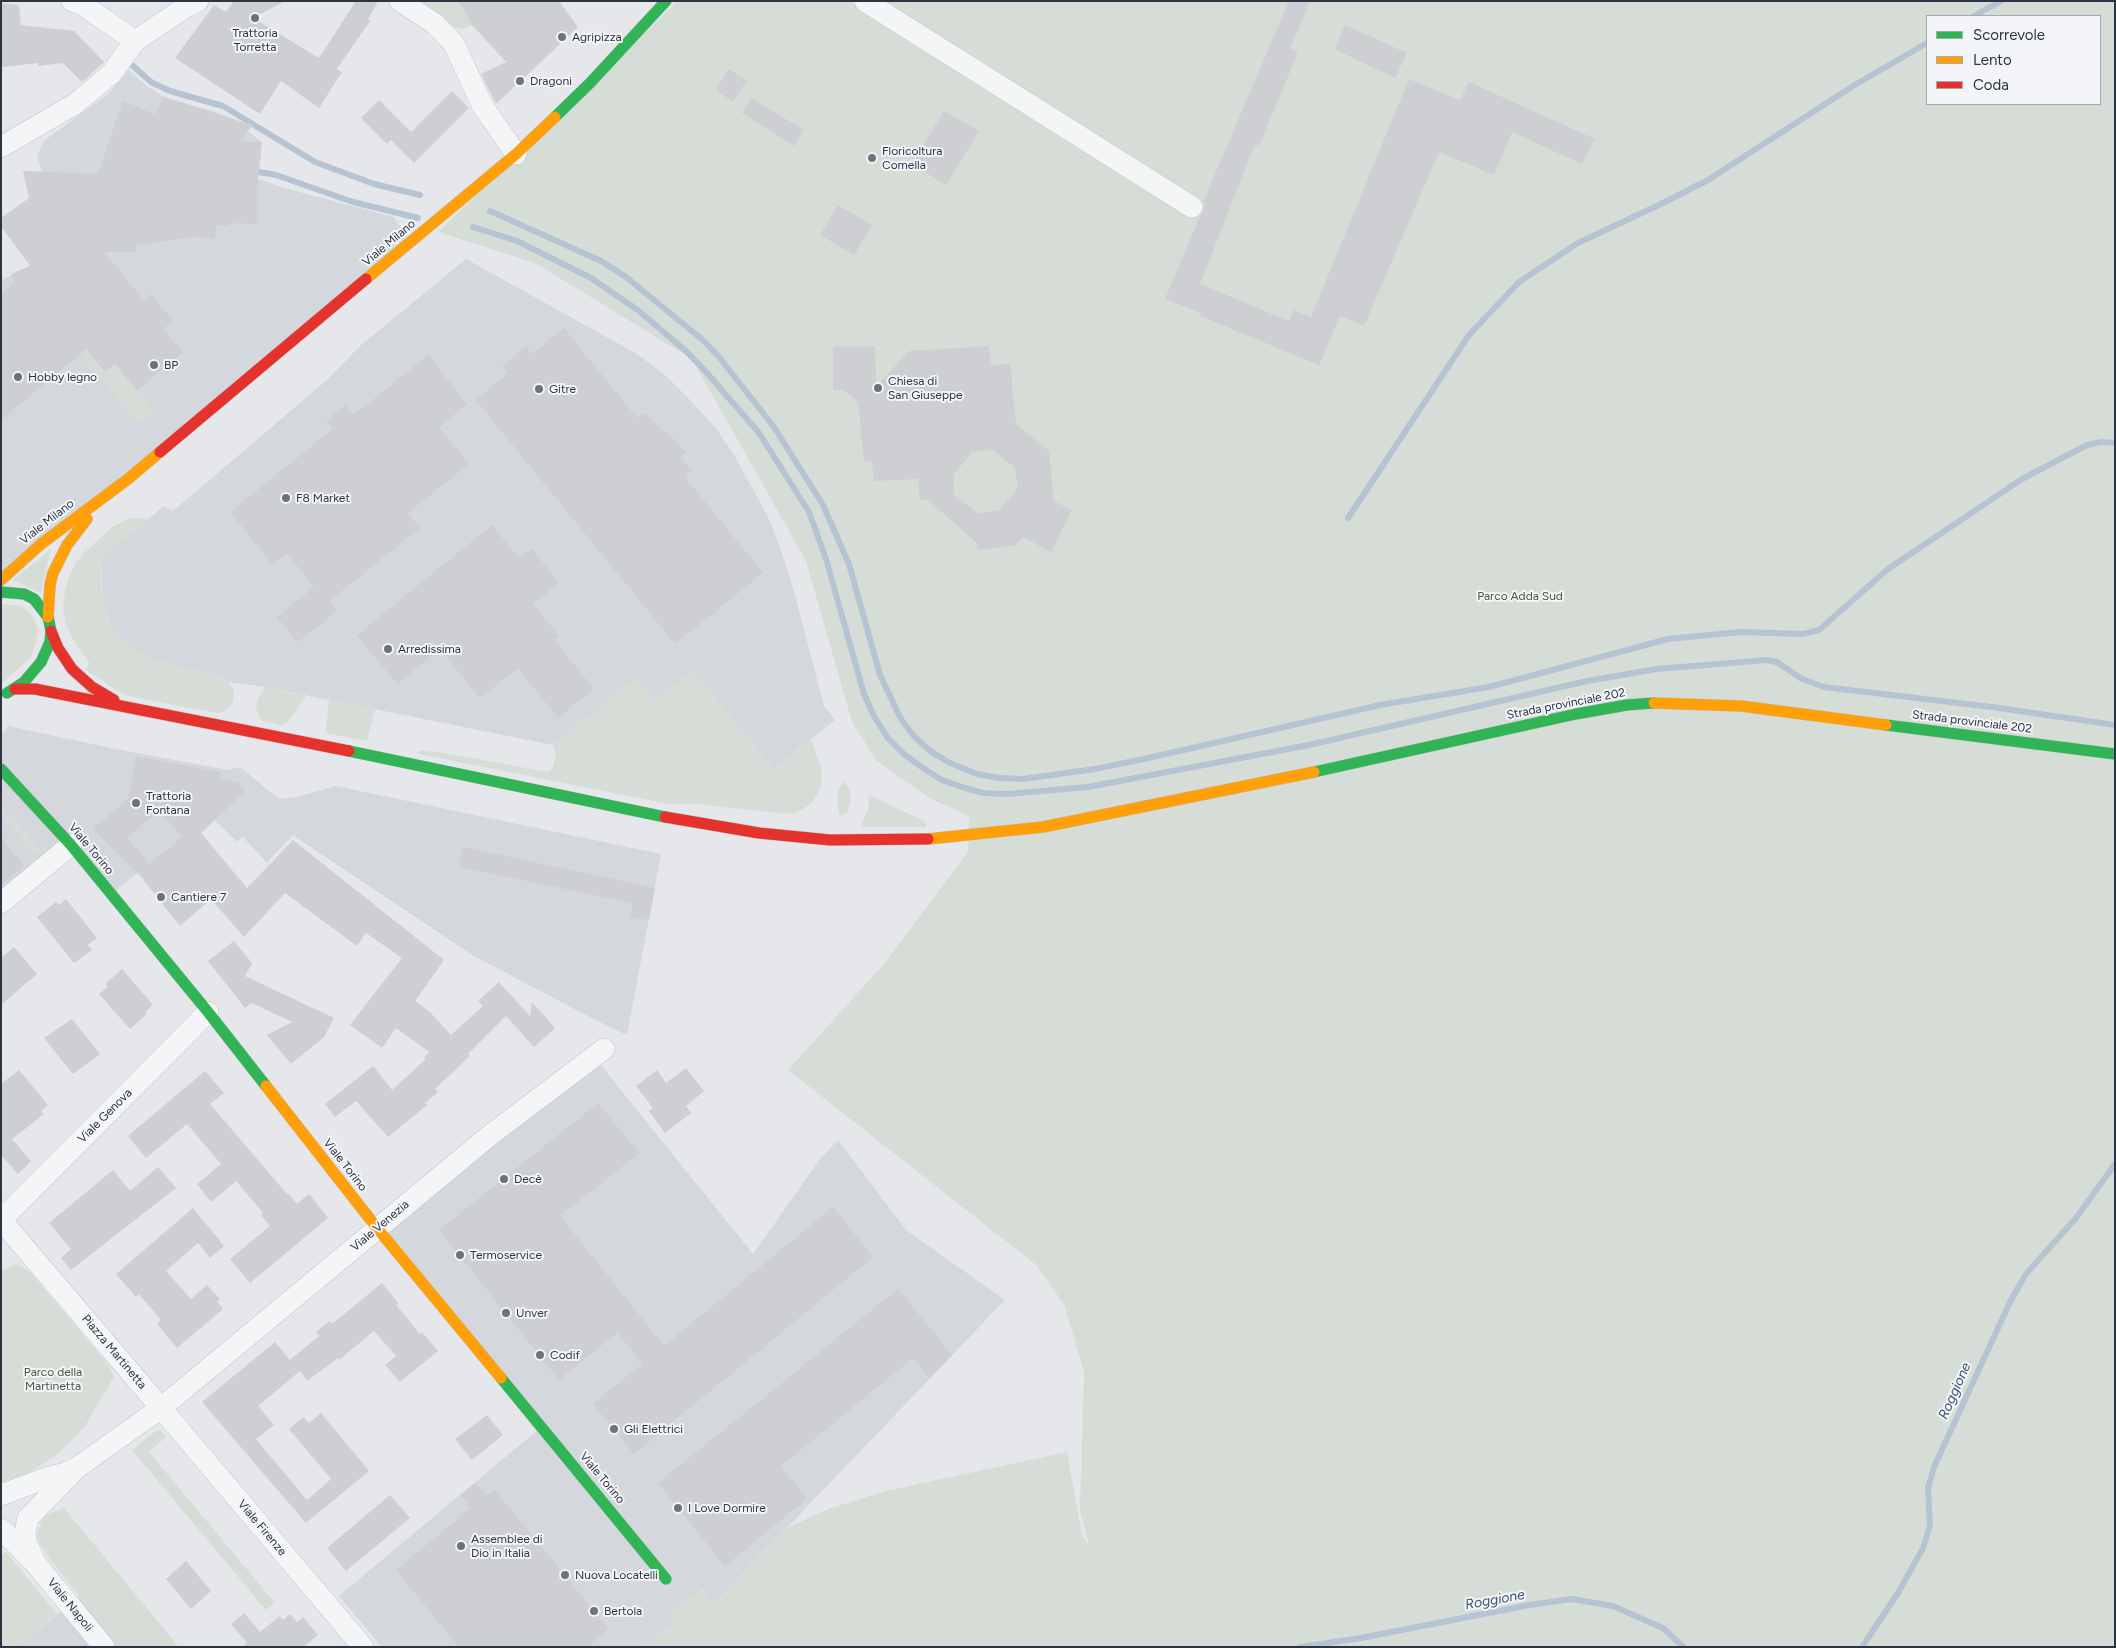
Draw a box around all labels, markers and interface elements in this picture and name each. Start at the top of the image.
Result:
marker: Trattoria Torretta [249,12,261,24]
legend [1926,15,2101,105]
place label: Trattoria Torretta [232,26,278,54]
text: Scorrevole [1973,26,2045,44]
place label: Agripizza [572,30,622,44]
marker: Agripizza [556,31,568,43]
text: Lento [1973,51,2012,69]
place label: Dragoni [530,74,572,88]
marker: Dragoni [514,75,526,87]
text: Coda [1973,76,2009,94]
place label: Floricoltura Comella [882,144,942,172]
marker: Floricoltura Comella [866,152,878,164]
street label: Viale Milano [360,217,418,269]
place label: BP [164,358,178,372]
marker: BP [148,359,160,371]
place label: Hobby legno [28,370,97,384]
marker: Hobby legno [12,371,24,383]
place label: Chiesa di San Giuseppe [888,374,963,402]
place label: Gitre [549,382,576,396]
marker: Chiesa di San Giuseppe [872,382,884,394]
marker: Gitre [533,383,545,395]
place label: F8 Market [296,491,350,505]
marker: F8 Market [280,492,292,504]
street label: Viale Milano [17,496,77,548]
park label: Parco Adda Sud [1477,589,1563,603]
place label: Arredissima [398,642,461,656]
marker: Arredissima [382,643,394,655]
street label: Strada provinciale 202 [1505,685,1627,723]
street label: Strada provinciale 202 [1911,708,2033,736]
place label: Trattoria Fontana [146,789,191,817]
marker: Trattoria Fontana [130,797,142,809]
street label: Viale Torino [65,820,117,878]
place label: Cantiere 7 [171,890,226,904]
marker: Cantiere 7 [155,891,167,903]
street label: Viale Genova [75,1086,135,1146]
street label: Viale Torino [320,1136,370,1194]
place label: Decè [514,1172,542,1186]
marker: Decè [498,1173,510,1185]
street label: Viale Venezia [348,1197,412,1255]
place label: Termoservice [470,1248,542,1262]
marker: Termoservice [454,1249,466,1261]
place label: Unver [516,1306,548,1320]
marker: Unver [500,1307,512,1319]
street label: Piazza Martinetta [79,1312,149,1392]
place label: Codif [550,1348,580,1362]
marker: Codif [534,1349,546,1361]
water label: Roggione [1935,1360,1975,1422]
park label: Parco della Martinetta [24,1365,82,1393]
place label: Gli Elettrici [624,1422,683,1436]
marker: Gli Elettrici [608,1423,620,1435]
street label: Viale Torino [576,1449,628,1507]
street label: Viale Firenze [234,1497,290,1559]
place label: I Love Dormire [688,1501,766,1515]
marker: I Love Dormire [672,1502,684,1514]
place label: Assemblee di Dio in Italia [471,1532,543,1560]
marker: Assemblee di Dio in Italia [455,1540,467,1552]
place label: Nuova Locatelli [575,1568,658,1582]
marker: Nuova Locatelli [559,1569,571,1581]
street label: Viale Napoli [44,1575,96,1635]
water label: Roggione [1464,1587,1526,1613]
place label: Bertola [604,1604,642,1618]
marker: Bertola [588,1605,600,1617]

